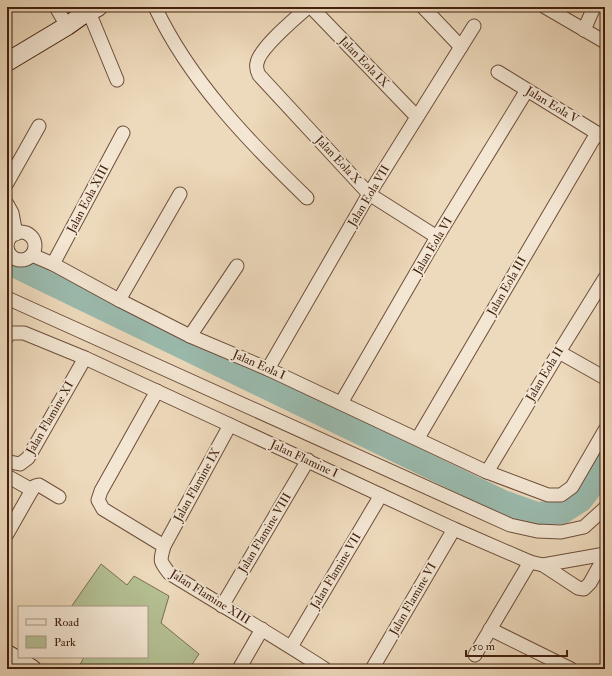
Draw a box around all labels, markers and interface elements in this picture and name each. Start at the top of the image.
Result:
street label: Jalan Eola IX [335,33,393,91]
street label: Jalan Eola V [522,83,582,127]
street label: Jalan Eola X [311,132,365,188]
street label: Jalan Eola XIII [63,162,112,237]
street label: Jalan Eola VII [344,162,393,230]
street label: Jalan Eola VI [409,214,456,278]
street label: Jalan Eola III [484,254,530,319]
street label: Jalan Eola II [522,344,567,405]
street label: Jalan Eola I [229,346,288,383]
street label: Jalan Flamine XI [22,379,77,458]
street label: Jalan Flamine I [267,436,340,481]
street label: Jalan Flamine IX [170,445,224,525]
street label: Jalan Flamine VIII [235,490,295,577]
street label: Jalan Flamine VII [307,530,365,613]
street label: Jalan Flamine VI [386,560,440,639]
street label: Jalan Flamine XIII [166,566,253,628]
legend [18,606,148,658]
text: Road [54,615,79,630]
scale bar [466,632,567,658]
text: Park [54,635,76,650]
text: 50 m [472,639,496,654]

